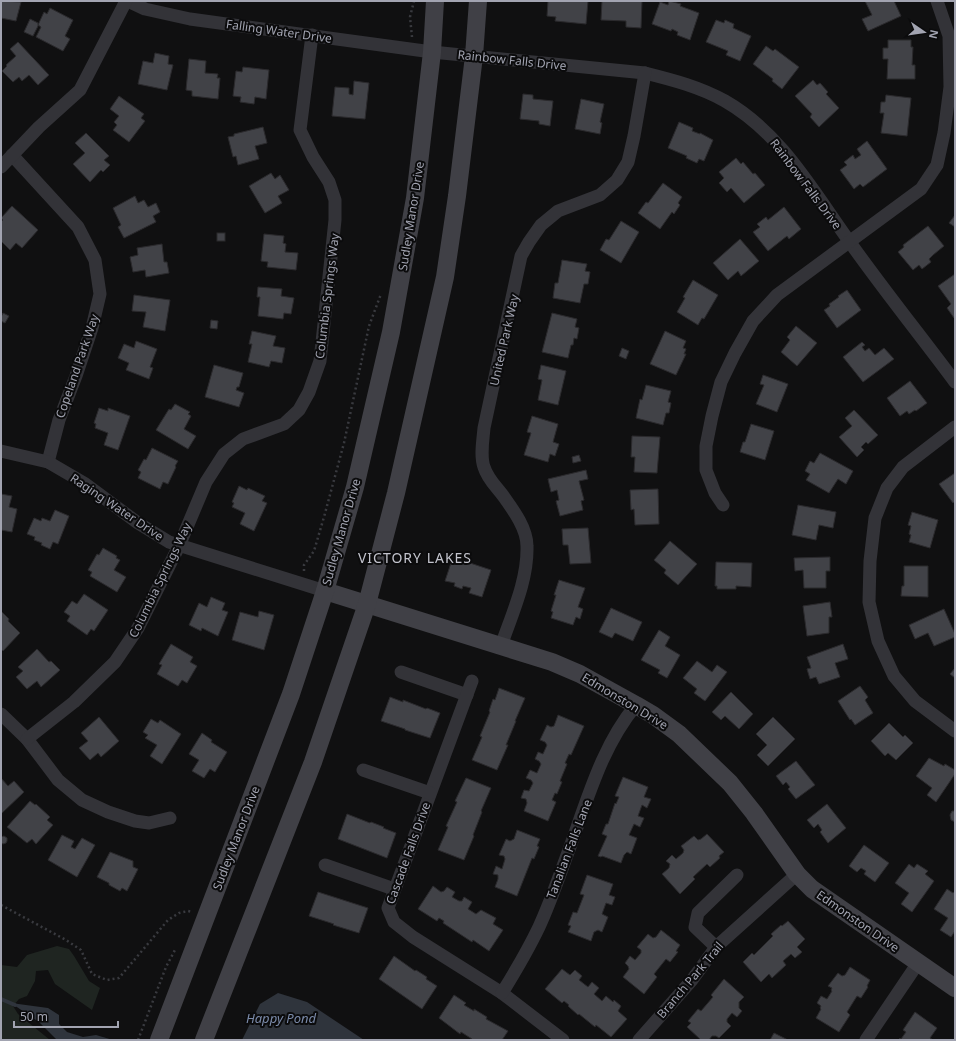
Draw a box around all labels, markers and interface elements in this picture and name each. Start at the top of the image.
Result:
north arrow [904,12,944,52]
street label: Falling Water Drive [225,15,333,47]
text: N [926,28,943,40]
street label: Rainbow Falls Drive [457,46,567,74]
street label: Rainbow Falls Drive [766,135,846,233]
street label: Sudley Manor Drive [394,160,428,272]
street label: Columbia Springs Way [311,231,343,360]
street label: United Park Way [485,292,523,387]
street label: Copeland Park Way [51,311,103,420]
street label: Raging Water Drive [67,469,167,545]
street label: Sudley Manor Drive [318,476,364,587]
street label: Columbia Springs Way [125,519,196,641]
district label: VICTORY LAKES [358,548,472,567]
street label: Edmonston Drive [579,669,671,734]
street label: Sudley Manor Drive [208,783,264,893]
street label: Tanalian Falls Lane [542,797,596,901]
street label: Cascade Falls Drive [382,799,434,906]
street label: Edmonston Drive [813,886,903,956]
street label: Branch Park Trail [653,938,727,1022]
scale bar [14,1003,118,1029]
text: 50 m [20,1008,48,1025]
water label: Happy Pond [246,1009,317,1027]

